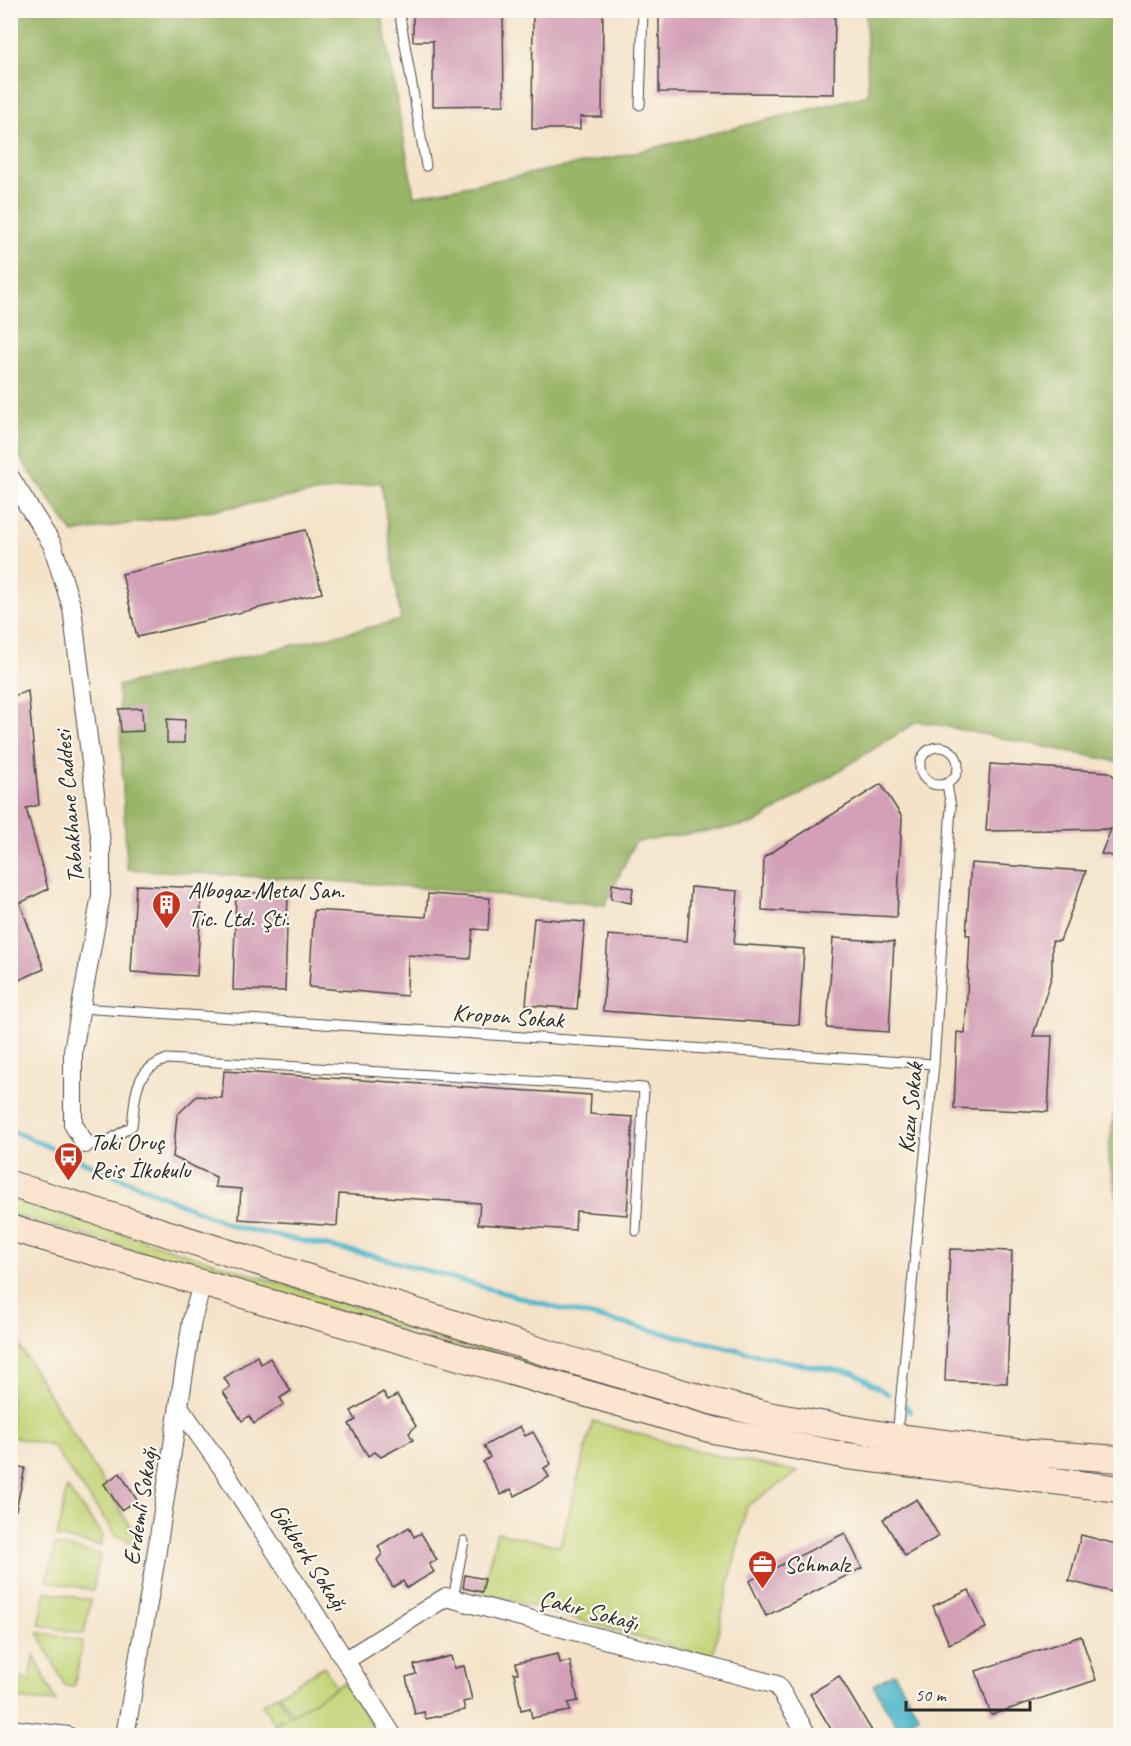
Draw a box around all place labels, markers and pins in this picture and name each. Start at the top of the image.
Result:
place label: Albogaz Metal San. Tic. Ltd. Şti. [188,875,345,933]
building icon: Albogaz Metal San. Tic. Ltd. Şti. [151,888,183,930]
place label: Toki Oruç Reis İlkokulu [90,1127,193,1185]
bus stop icon: Toki Oruç Reis İlkokulu [53,1140,85,1182]
office icon: Schmalz [747,1548,779,1590]
place label: Schmalz [784,1549,853,1579]

